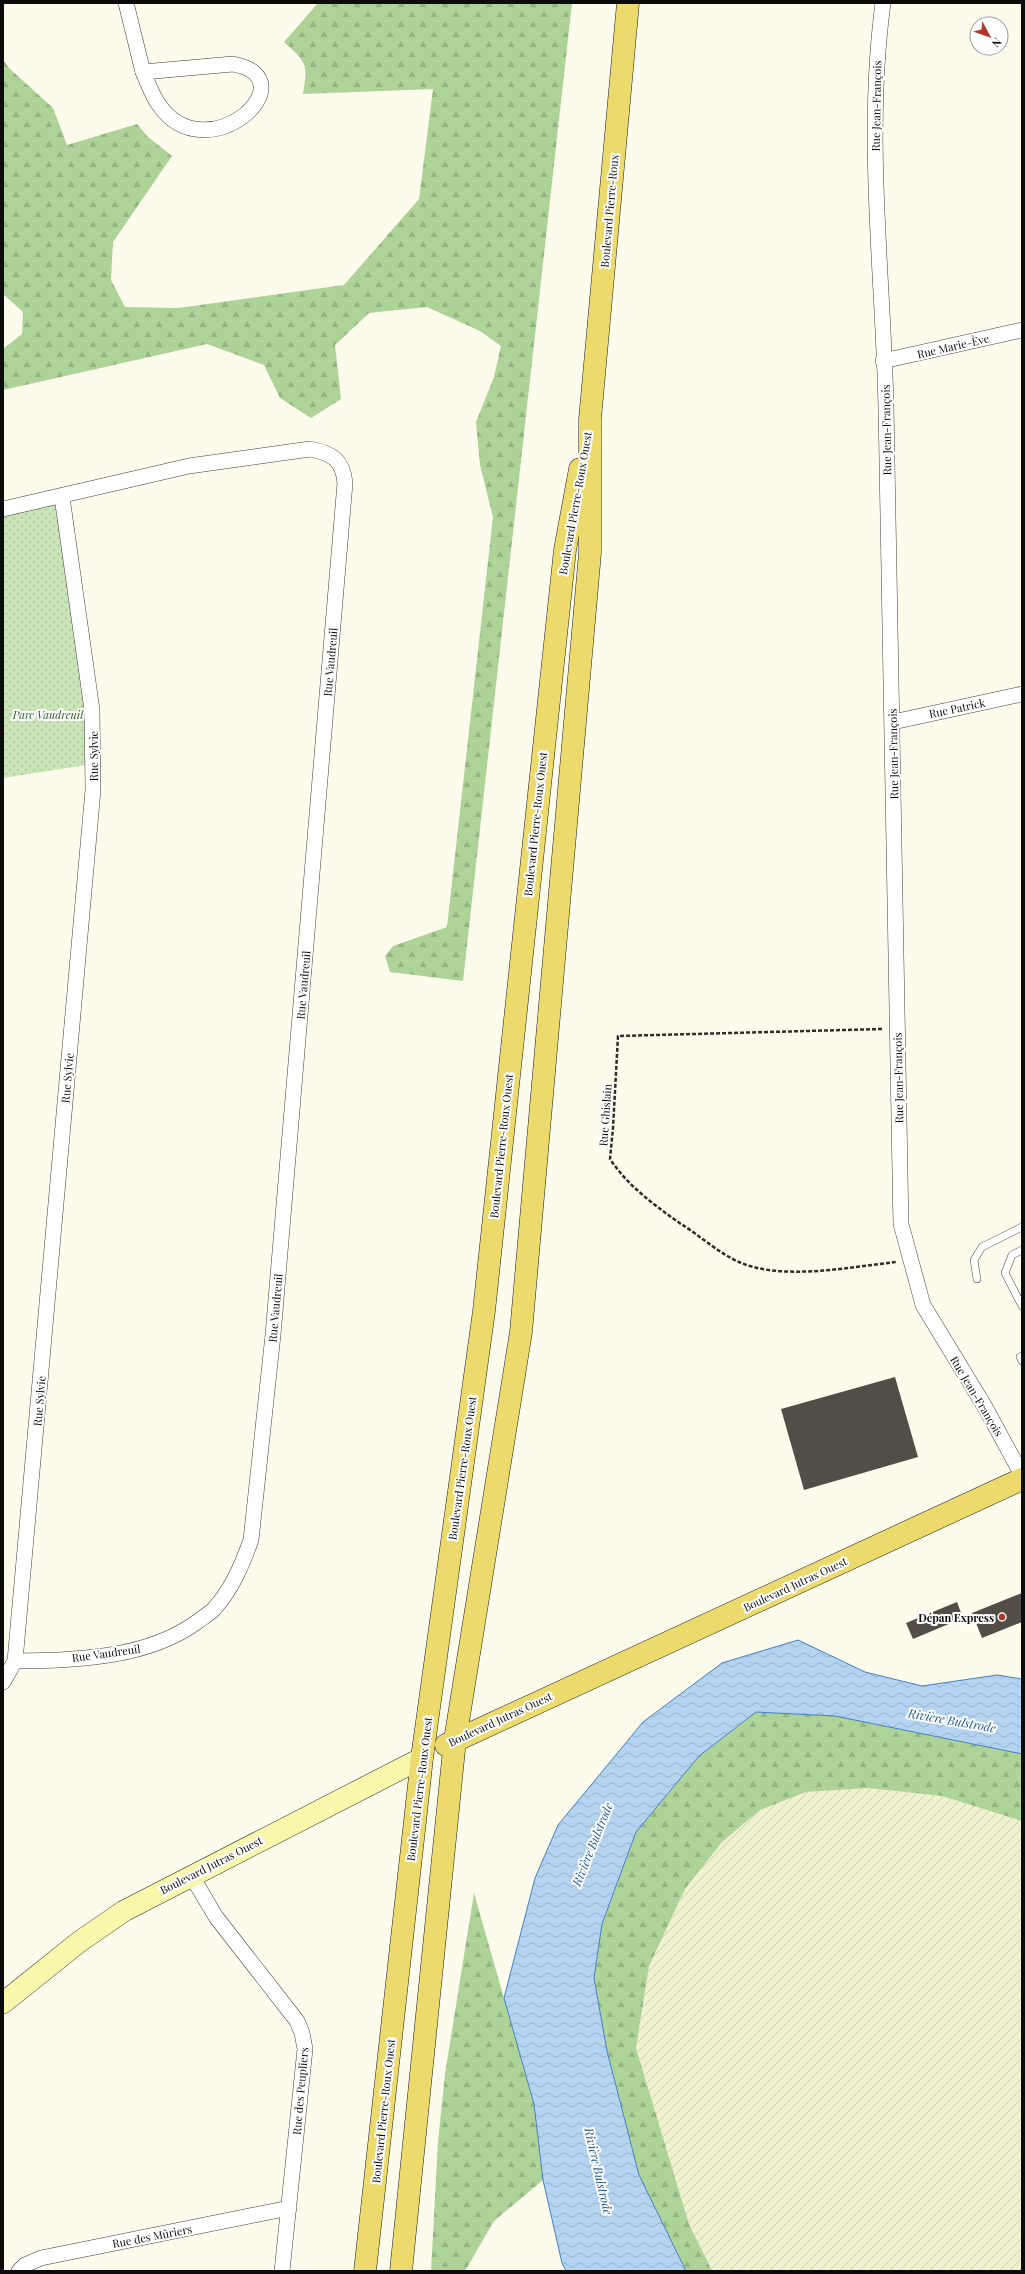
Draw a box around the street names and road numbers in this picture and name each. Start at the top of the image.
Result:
street label: Rue Jean-François [868,60,884,152]
street label: Boulevard Pierre-Roux [597,154,621,268]
street label: Rue Marie-Ève [915,330,991,362]
street label: Rue Jean-François [878,384,894,476]
street label: Boulevard Pierre-Roux Ouest [555,430,595,576]
street label: Rue Vaudreuil [320,627,340,697]
street label: Rue Patrick [928,695,986,721]
street label: Rue Jean-François [885,708,901,800]
street label: Rue Sylvie [86,730,101,781]
street label: Boulevard Pierre-Roux Ouest [520,751,550,897]
street label: Rue Vaudreuil [293,950,313,1020]
street label: Rue Jean-François [890,1032,906,1124]
street label: Rue Sylvie [57,1052,77,1104]
street label: Boulevard Pierre-Roux Ouest [486,1073,516,1219]
street label: Rue Ghislain [595,1083,615,1147]
street label: Rue Vaudreuil [265,1273,285,1343]
street label: Rue Jean-François [947,1353,1007,1439]
street label: Rue Sylvie [29,1375,49,1427]
street label: Boulevard Pierre-Roux Ouest [444,1395,480,1541]
street label: Boulevard Jutras Ouest [741,1553,850,1615]
street label: Rue Vaudreuil [71,1641,141,1665]
street label: Boulevard Jutras Ouest [446,1688,555,1750]
street label: Boulevard Pierre-Roux Ouest [403,1716,435,1862]
street label: Boulevard Jutras Ouest [157,1833,265,1897]
street label: Boulevard Pierre-Roux Ouest [368,2038,398,2184]
street label: Rue des Peupliers [289,2047,311,2135]
street label: Rue des Mûriers [111,2221,193,2251]

